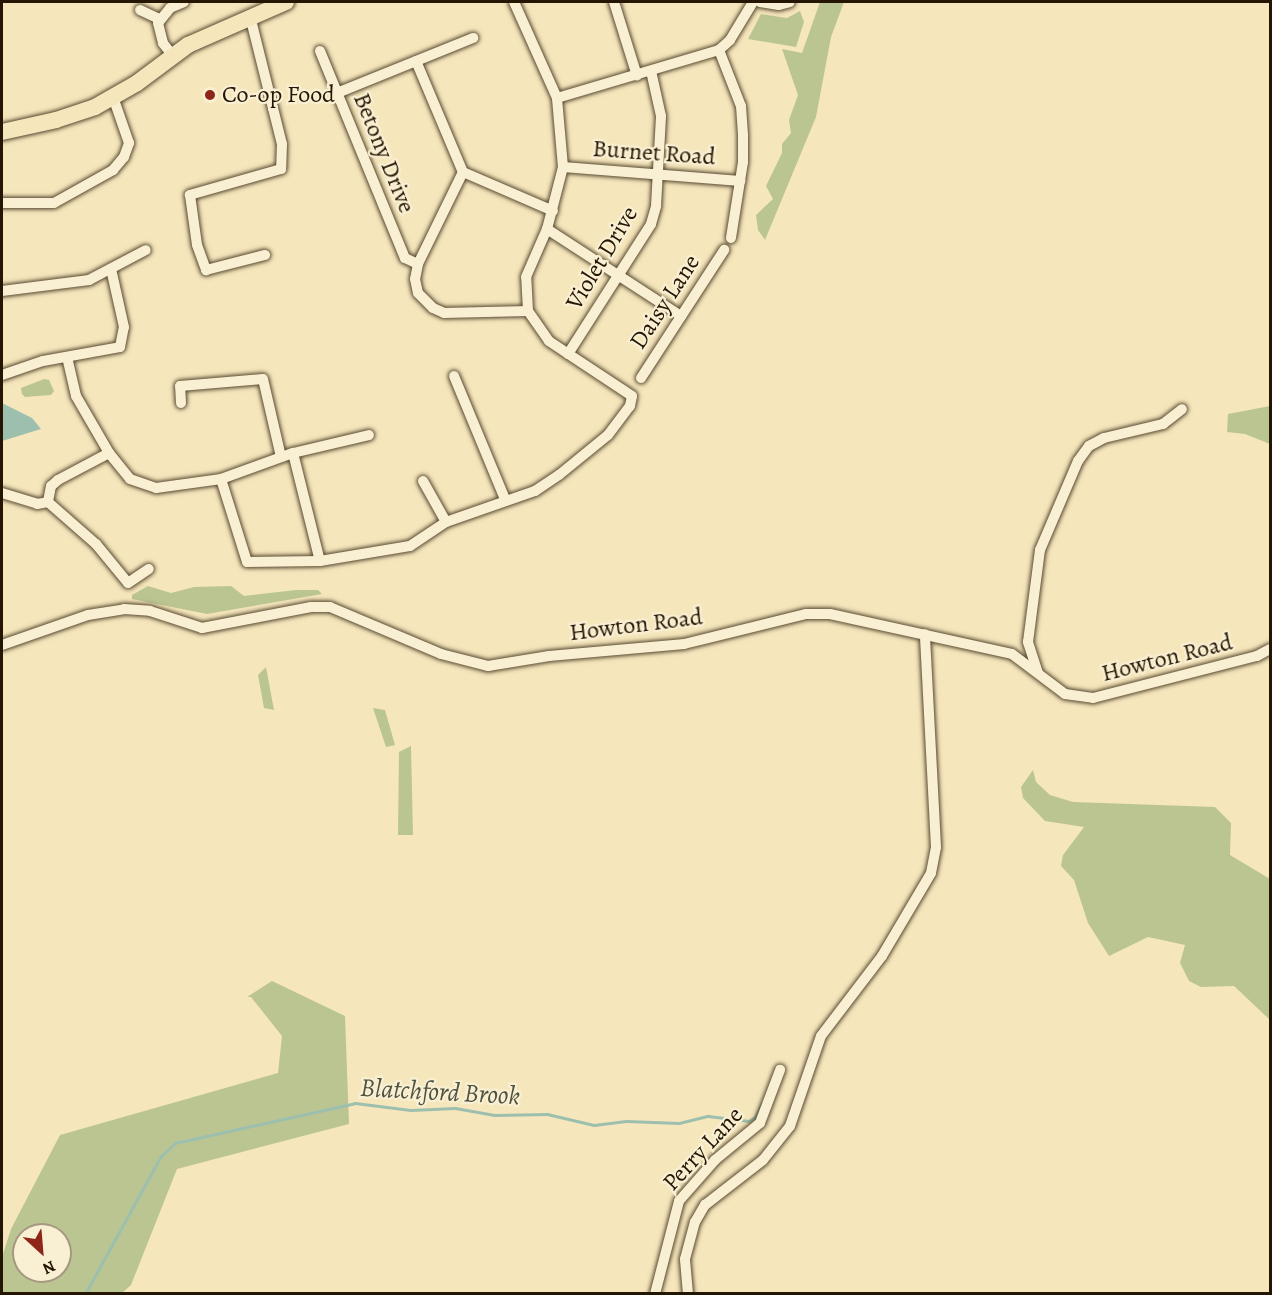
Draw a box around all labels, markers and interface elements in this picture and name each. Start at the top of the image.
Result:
place label: Co-op Food [222,81,335,109]
marker: Co-op Food [203,88,217,102]
street label: Betony Drive [347,89,421,217]
street label: Burnet Road [592,134,716,172]
street label: Violet Drive [560,201,644,315]
street label: Daisy Lane [624,249,706,355]
street label: Howton Road [568,603,704,647]
street label: Howton Road [1099,628,1235,688]
water label: Blatchford Brook [359,1072,521,1112]
street label: Perry Lane [657,1101,749,1197]
north arrow [12,1223,72,1283]
text: N [39,1255,59,1280]

